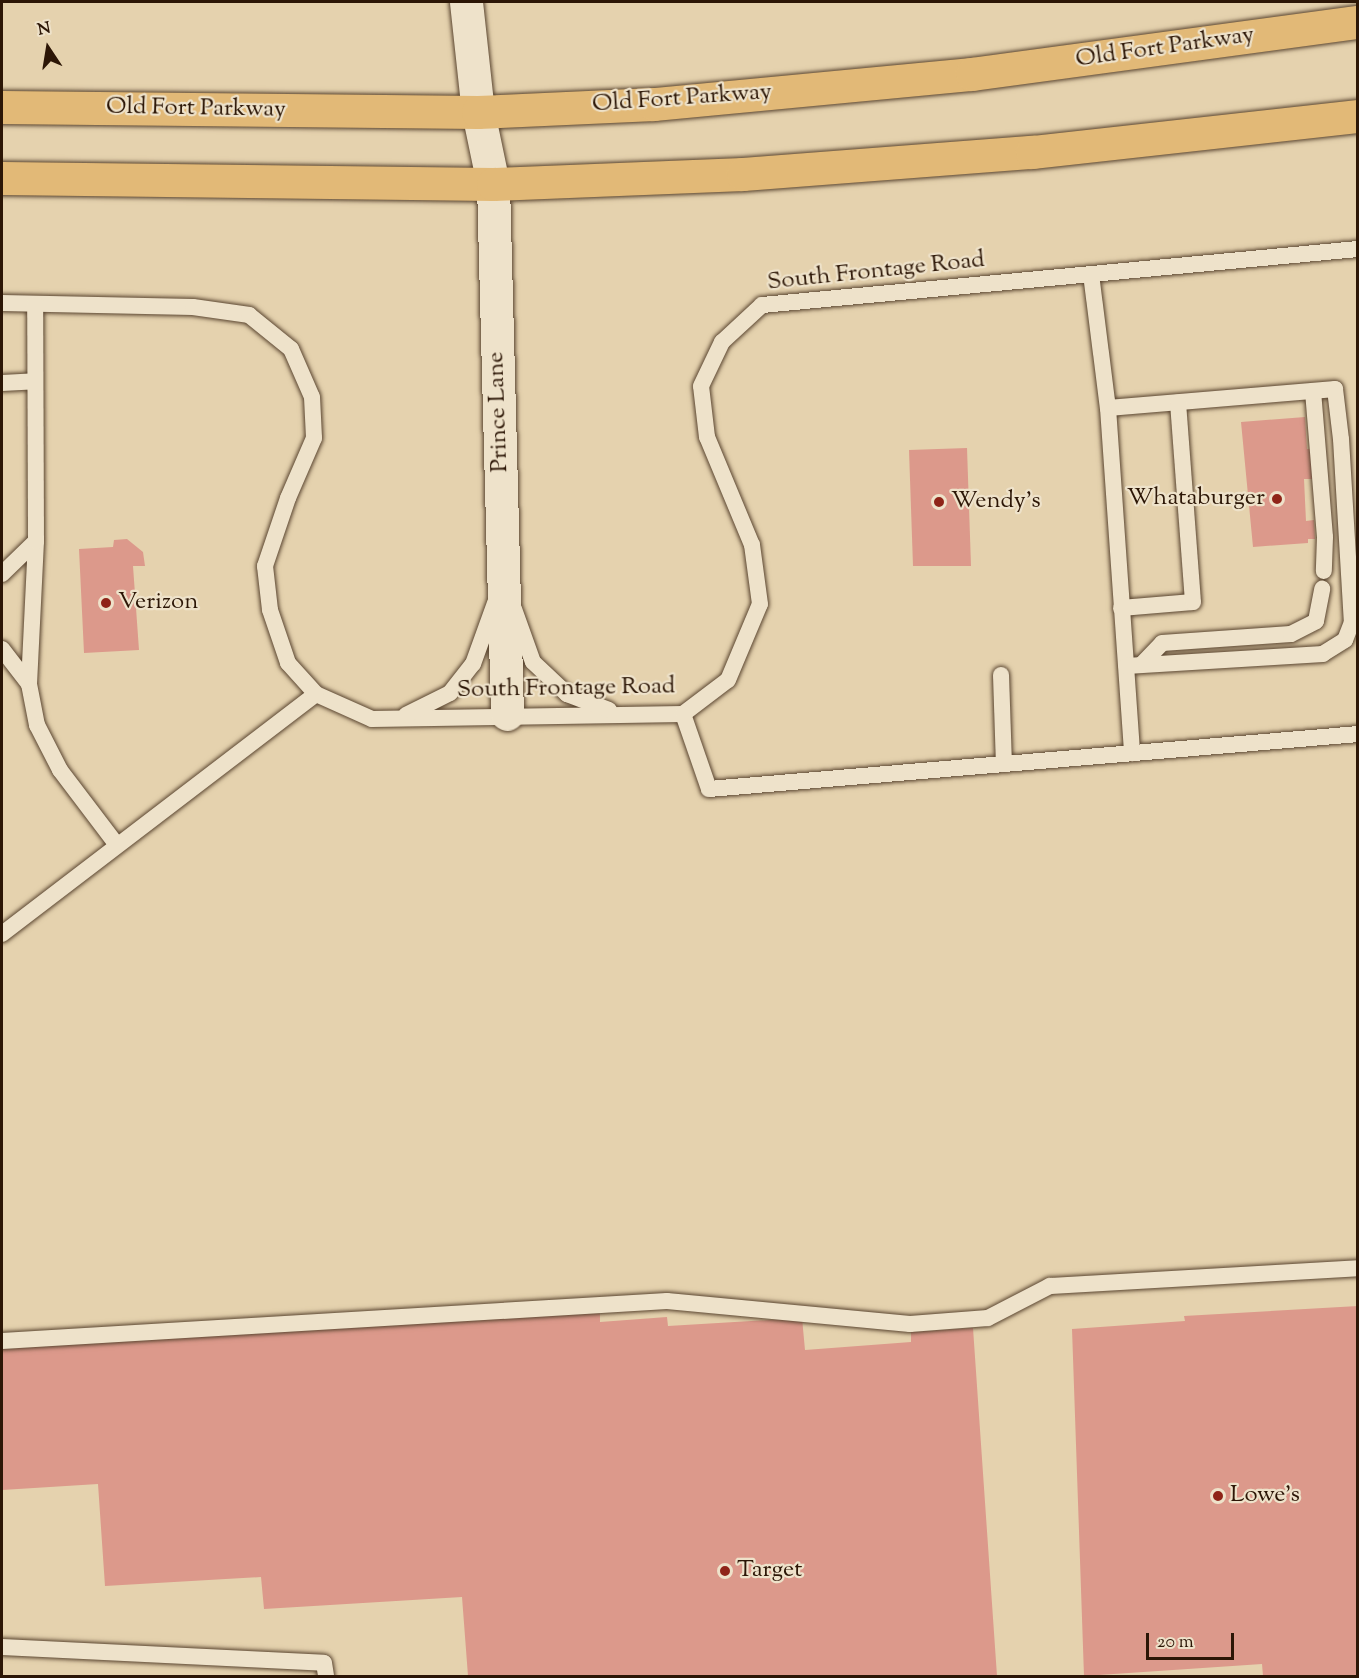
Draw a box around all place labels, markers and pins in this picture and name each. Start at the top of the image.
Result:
place label: Whataburger [1127,485,1265,513]
place label: Wendy's [951,488,1041,516]
marker: Whataburger [1270,492,1284,506]
marker: Wendy's [932,495,946,509]
place label: Verizon [118,589,198,617]
marker: Verizon [99,596,113,610]
place label: Lowe's [1230,1482,1300,1510]
marker: Lowe's [1211,1489,1225,1503]
place label: Target [737,1557,802,1585]
marker: Target [718,1564,732,1578]

